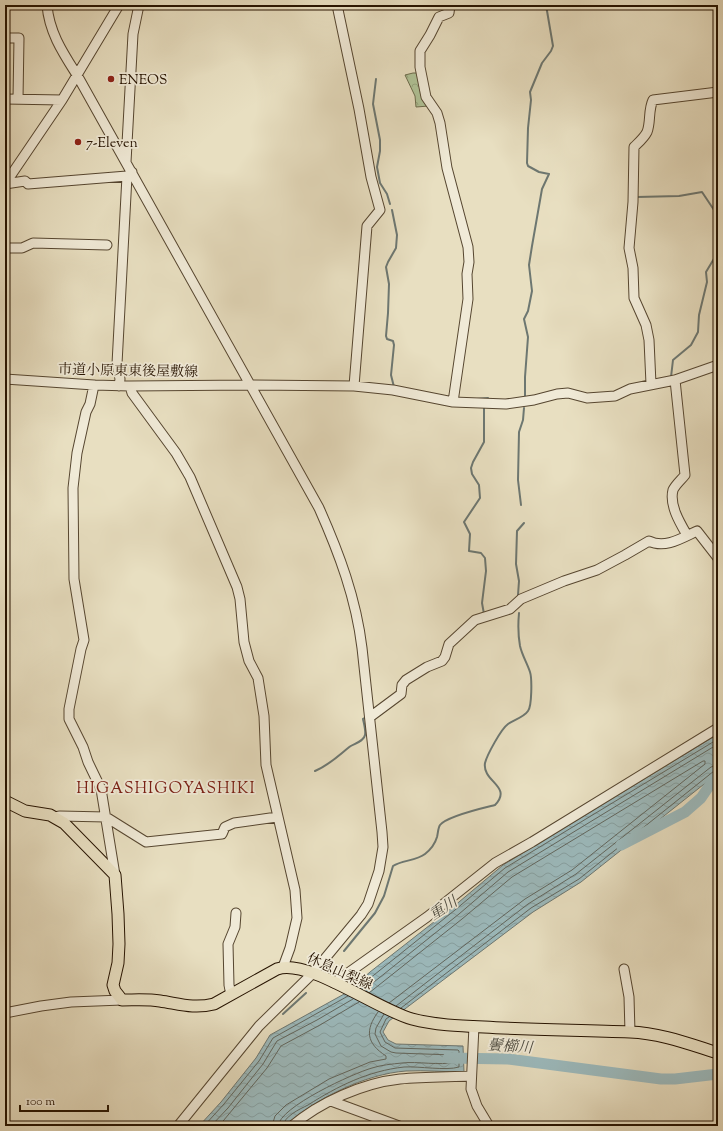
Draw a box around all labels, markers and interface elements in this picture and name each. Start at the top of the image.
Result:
place label: ENEOS [119,71,167,91]
marker: ENEOS [106,74,116,84]
place label: 7-Eleven [86,134,138,154]
marker: 7-Eleven [73,137,83,147]
street label: 市道小原東東後屋敷線 [58,361,198,383]
district label: HIGASHIGOYASHIKI [76,778,256,801]
water label: 重川 [426,891,464,926]
street label: 休息山梨線 [303,949,375,996]
water label: 鬢櫛川 [487,1035,535,1060]
scale bar [20,1087,108,1113]
text: 100 m [26,1093,55,1111]

